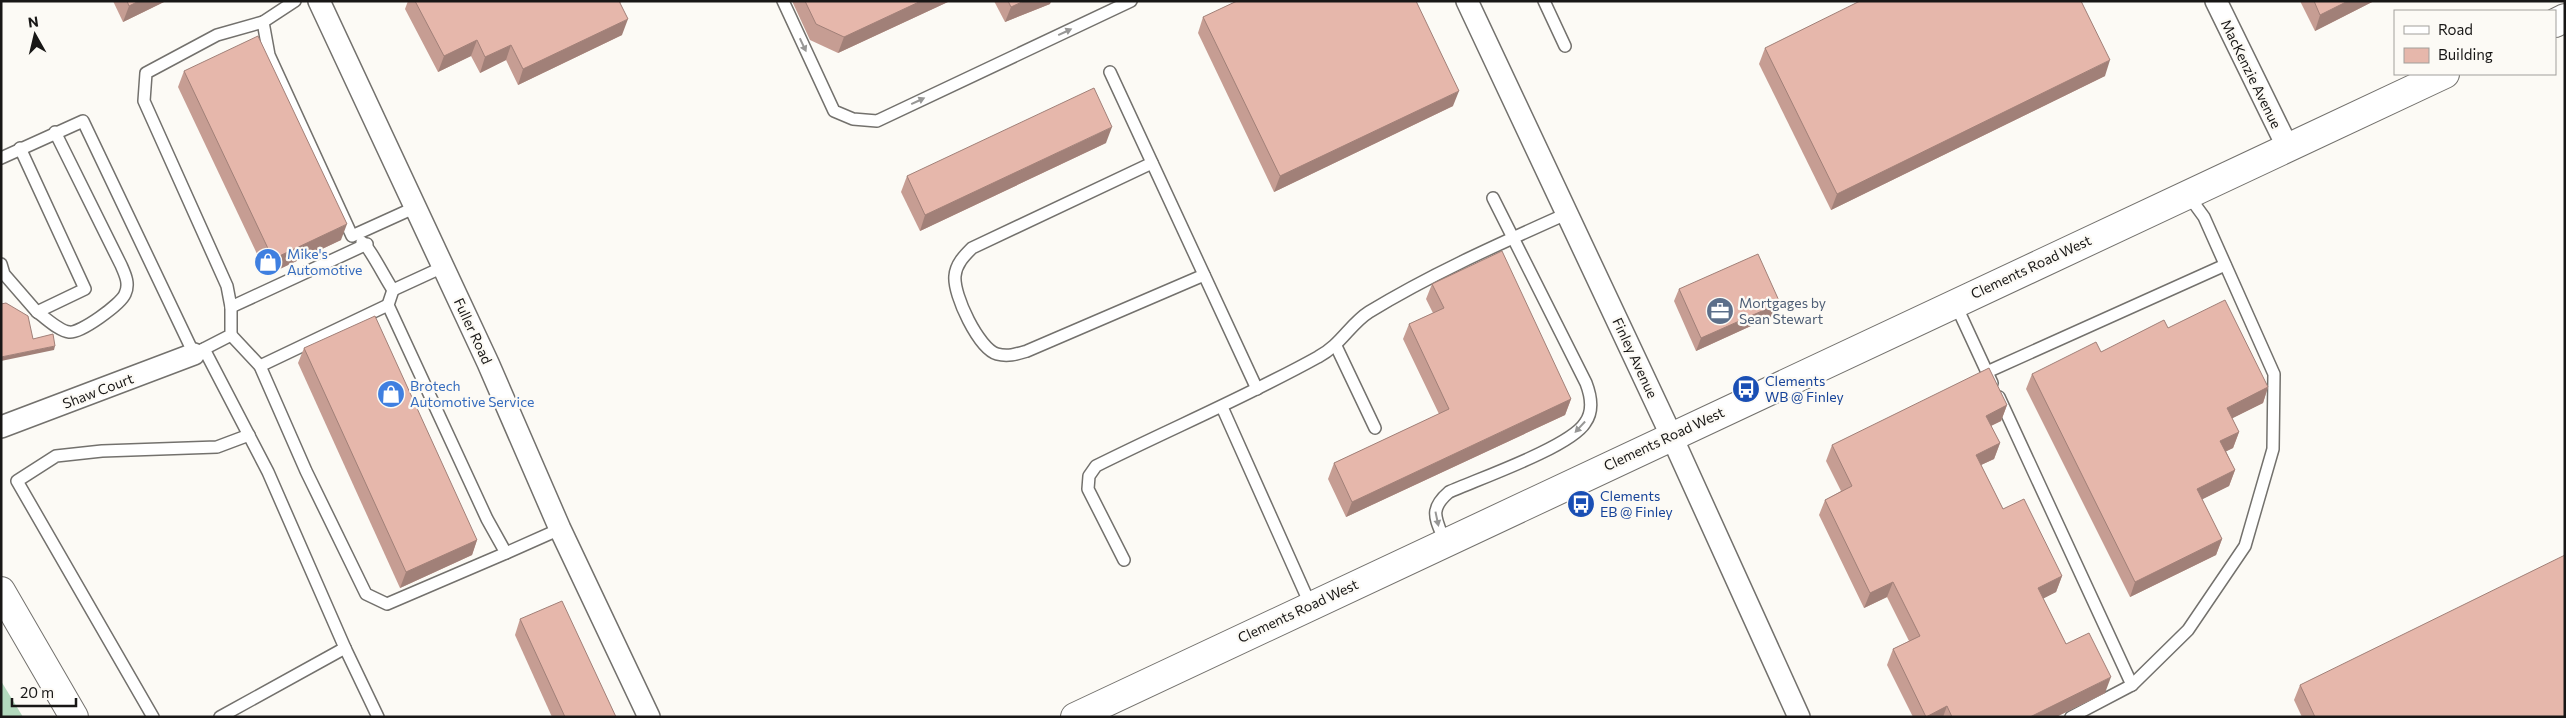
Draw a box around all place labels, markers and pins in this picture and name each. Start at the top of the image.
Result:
place label: Mike's Automotive [287,245,362,278]
shop icon: Mike's Automotive [253,247,283,277]
place label: Mortgages by Sean Stewart [1739,294,1826,327]
office icon: Mortgages by Sean Stewart [1705,296,1735,326]
place label: Clements WB @ Finley [1765,372,1844,405]
bus stop icon: Clements WB @ Finley [1731,374,1761,404]
place label: Brotech Automotive Service [410,377,534,410]
shop icon: Brotech Automotive Service [376,379,406,409]
place label: Clements EB @ Finley [1600,487,1673,520]
bus stop icon: Clements EB @ Finley [1566,489,1596,519]

